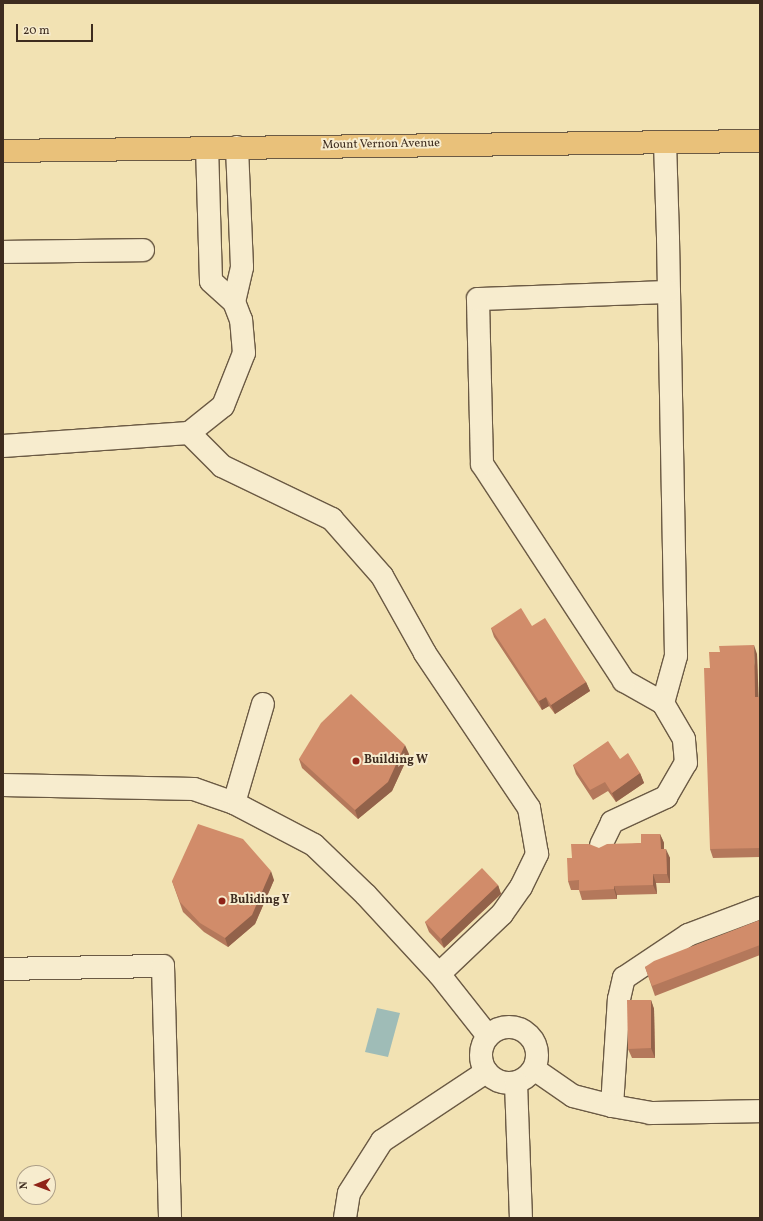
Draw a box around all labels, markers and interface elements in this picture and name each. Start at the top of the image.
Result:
scale bar [18,16,95,42]
text: 20 m [23,23,50,39]
street label: Mount Vernon Avenue [322,137,440,153]
place label: Building W [364,754,428,768]
marker: Building W [351,756,361,766]
place label: Buliding Y [230,894,290,908]
marker: Buliding Y [217,896,227,906]
north arrow [16,1165,56,1205]
text: N [17,1181,32,1189]

